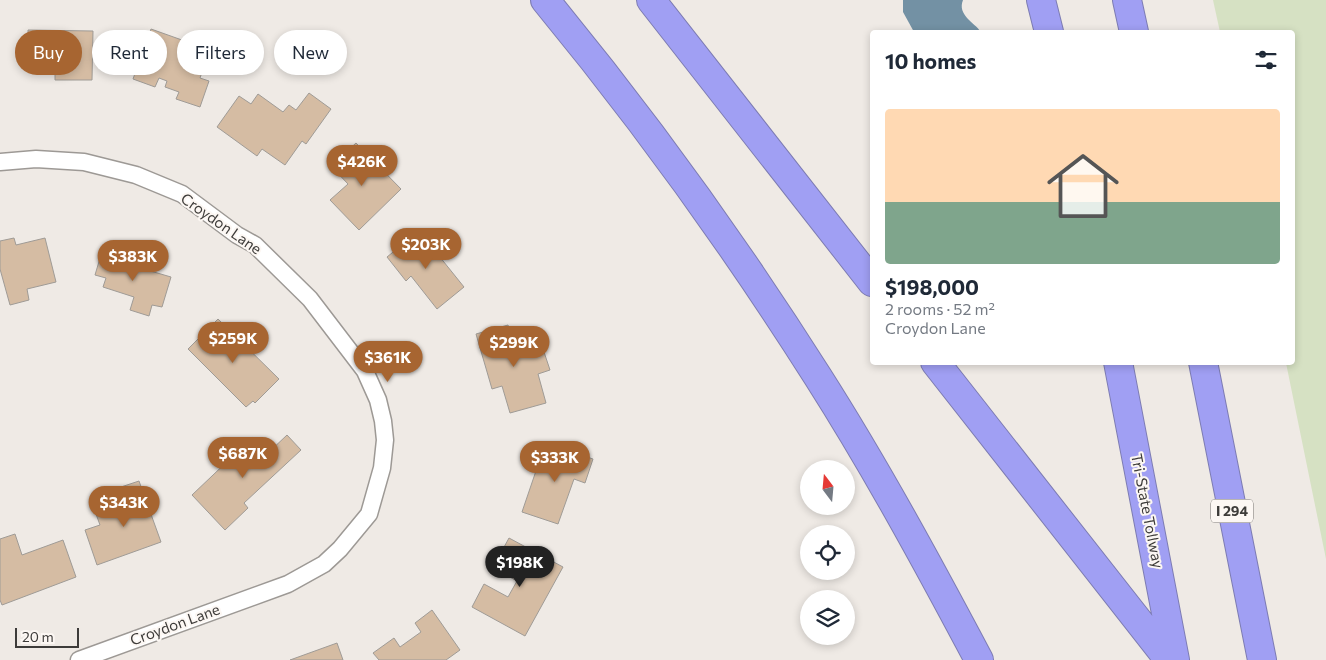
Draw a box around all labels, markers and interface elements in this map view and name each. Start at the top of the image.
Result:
chip: Buy [15,30,82,75]
chip: Rent [92,30,167,75]
chip: Filters [177,30,264,75]
chip: New [274,30,347,75]
icon: filters [1252,46,1280,74]
text: 10 homes [885,48,976,73]
icon: home [1038,141,1128,231]
pin: $426K [327,144,397,187]
text: $426K [338,151,386,170]
street label: Croydon Lane [178,189,265,258]
pin: $203K [391,228,461,270]
text: $203K [401,234,451,253]
pin: $383K [98,240,168,282]
text: $383K [109,246,157,265]
text: $198,000 [885,274,979,299]
text: 2 rooms · 52 m² [885,299,995,318]
text: Croydon Lane [885,318,986,337]
pin: $259K [198,322,268,364]
pin: $299K [479,326,549,368]
text: $259K [209,328,257,347]
text: $299K [489,332,539,351]
pin: $361K [353,340,423,383]
text: $361K [365,347,411,366]
pin: $687K [208,436,278,479]
pin: $333K [520,440,590,483]
text: $687K [219,443,267,462]
text: $333K [531,447,579,466]
street label: Tri-State Tollway [1128,452,1168,570]
north arrow [800,460,855,515]
map controls [800,460,855,645]
pin: $343K [89,486,159,528]
text: $343K [100,492,148,511]
road number: I 294 [1211,500,1253,522]
button: locate [800,525,855,580]
pin: $198K [485,546,555,588]
text: $198K [496,552,544,571]
button: layers [800,590,855,645]
street label: Croydon Lane [127,599,222,649]
scale bar [15,625,79,648]
text: 20 m [22,628,54,645]

